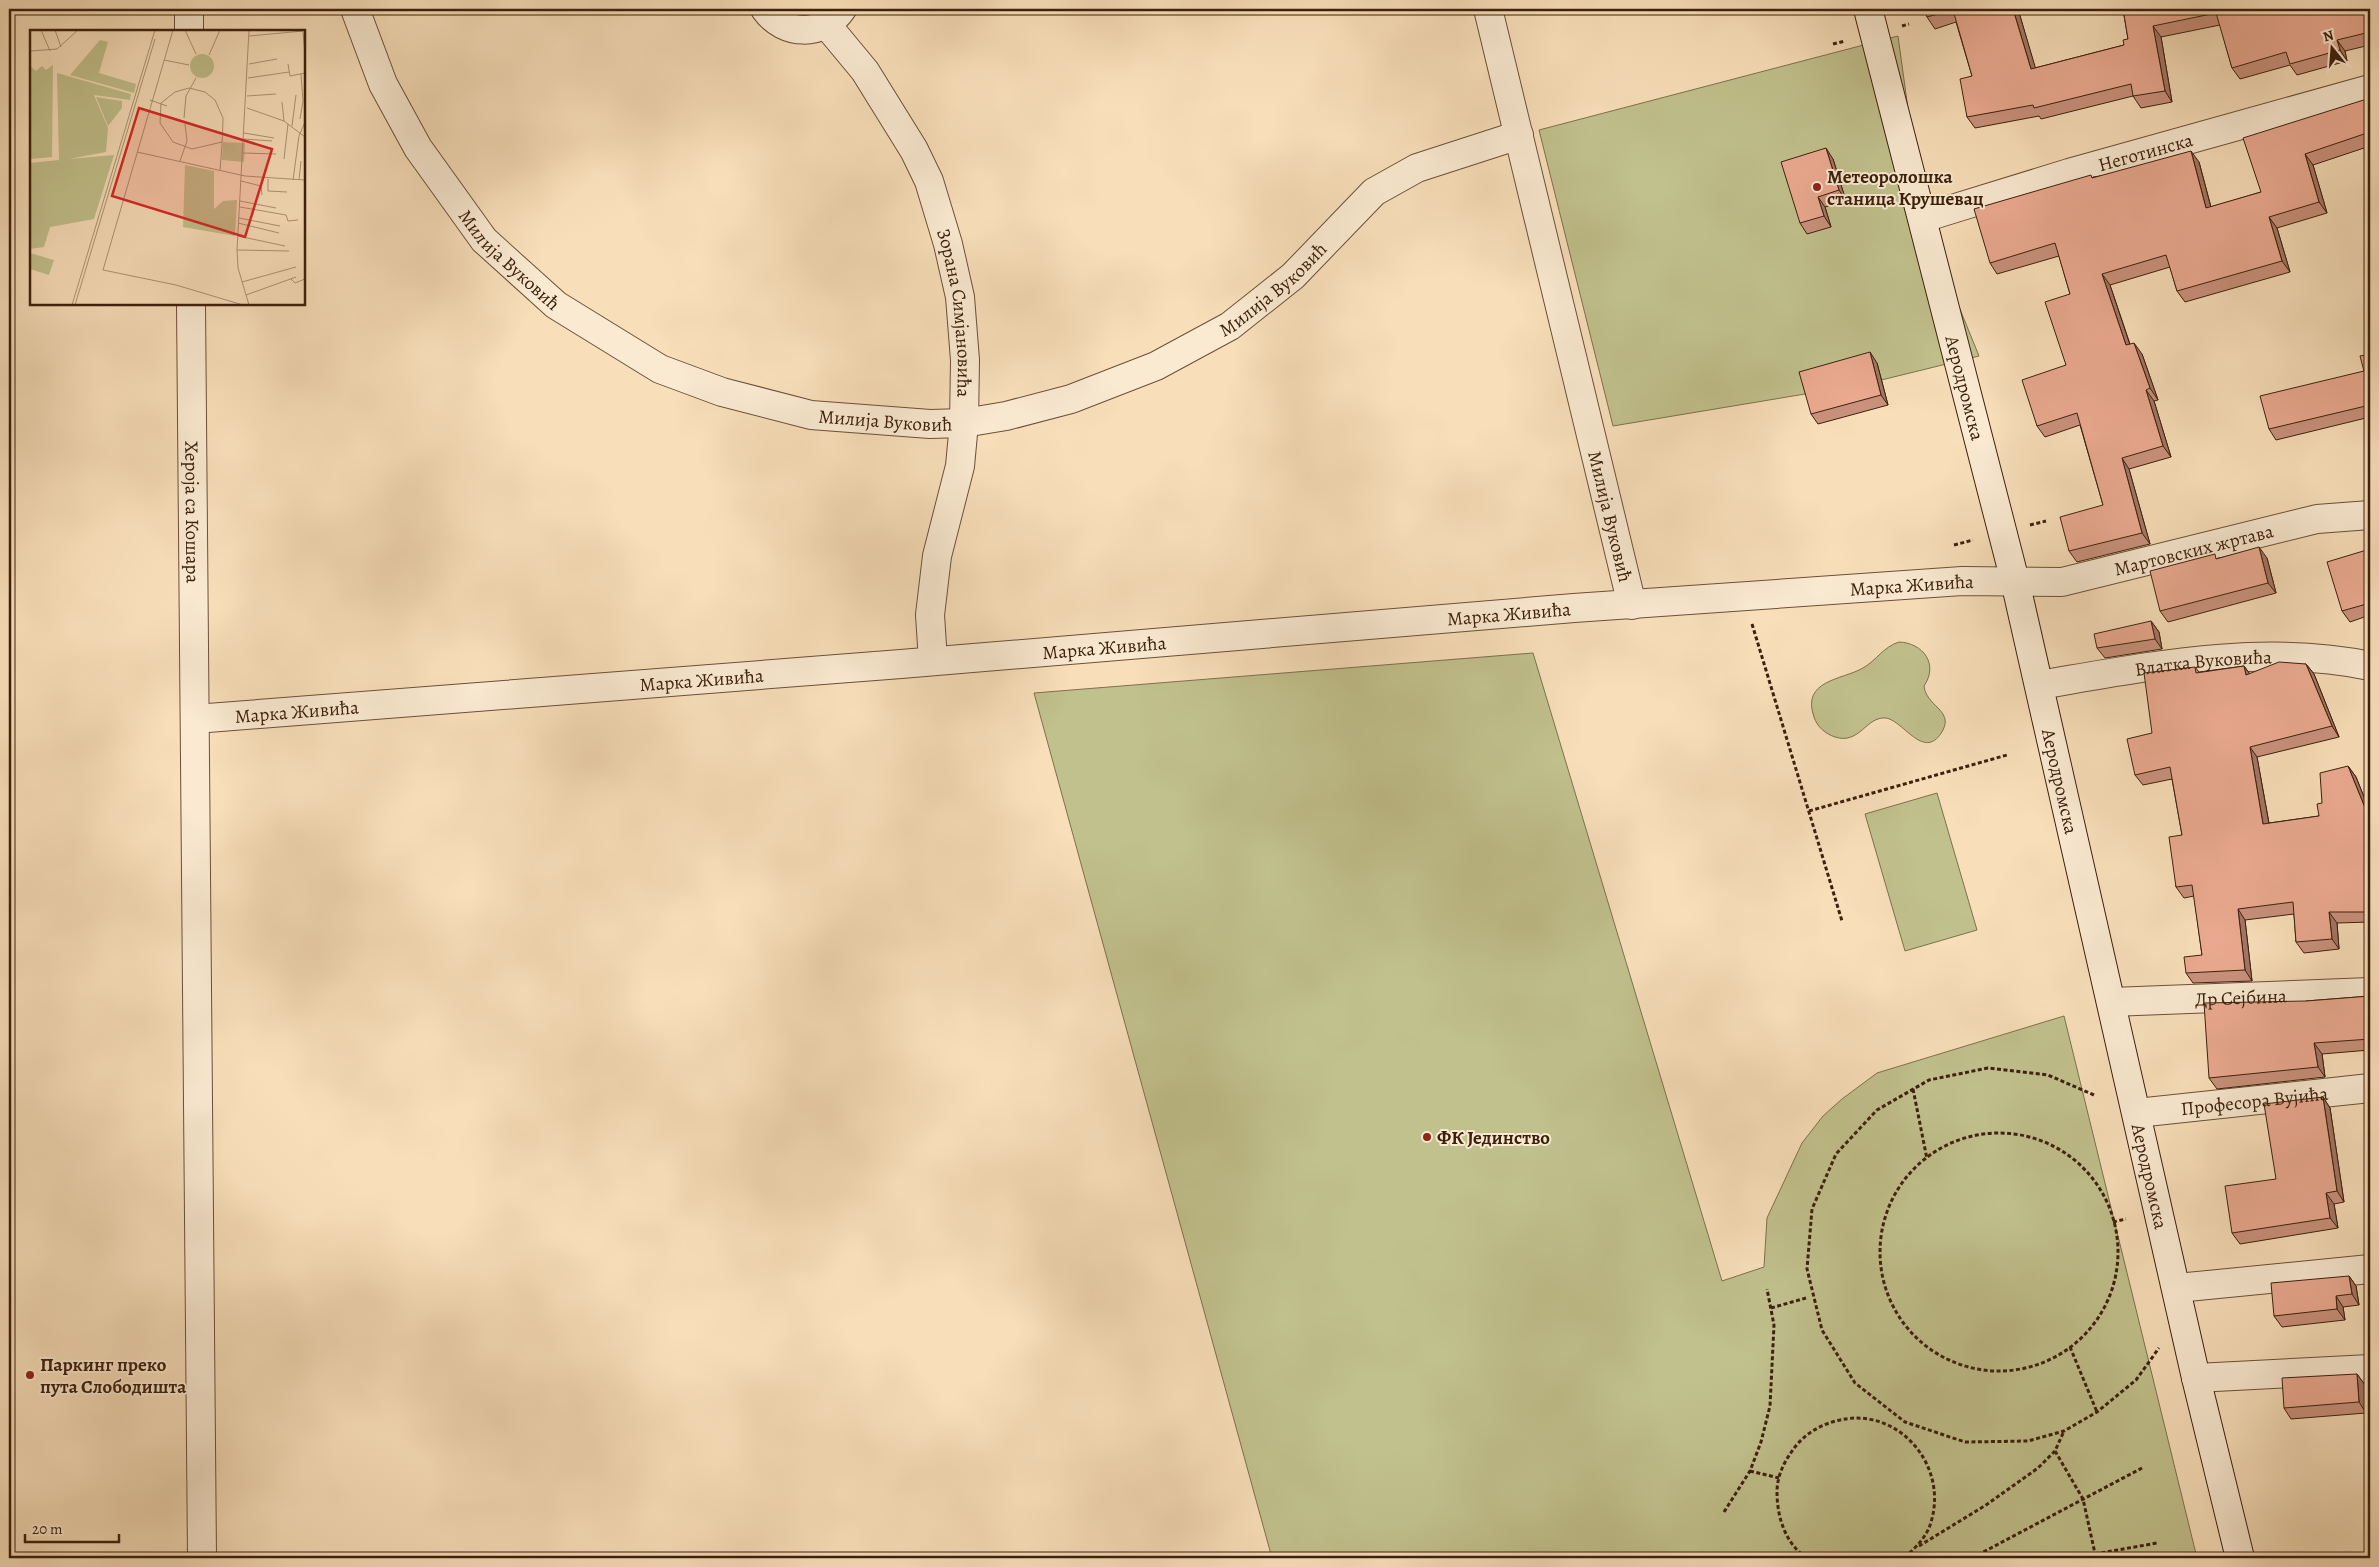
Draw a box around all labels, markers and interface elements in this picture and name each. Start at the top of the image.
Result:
north arrow [2306,22,2356,72]
text: N [2321,25,2336,47]
inset map [30,30,305,305]
street label: Неготинска [2095,127,2196,178]
place label: Метеоролошка станица Крушевац [1827,164,1984,212]
marker: Метеоролошка станица Крушевац [1811,181,1823,193]
street label: Милија Вуковић [452,204,565,317]
street label: Зорана Симјановића [930,226,977,398]
street label: Милија Вуковић [1215,237,1333,343]
street label: Аеродромска [1938,332,1990,443]
street label: Милија Вуковић [817,404,953,438]
street label: Хероја са Кошара [178,441,205,584]
street label: Милија Вуковић [1581,448,1638,585]
street label: Мартовских жртава [2111,518,2277,583]
street label: Марка Живића [1849,569,1974,603]
street label: Марка Живића [1446,596,1572,633]
street label: Марка Живића [1041,630,1167,666]
street label: Влатка Вуковића [2133,645,2272,683]
street label: Марка Живића [639,663,765,698]
street label: Марка Живића [234,694,360,730]
street label: Аеродромска [2035,725,2084,837]
street label: Др Сејбина [2195,983,2288,1013]
street label: Професора Вујића [2179,1081,2330,1122]
street label: Аеродромска [2124,1120,2174,1232]
place label: ФК Јединство [1437,1125,1550,1151]
marker: ФК Јединство [1421,1131,1433,1143]
place label: Паркинг преко пута Слободишта [40,1352,187,1400]
marker: Паркинг преко пута Слободишта [24,1369,36,1381]
scale bar [25,1512,119,1544]
text: 20 m [32,1519,63,1539]

